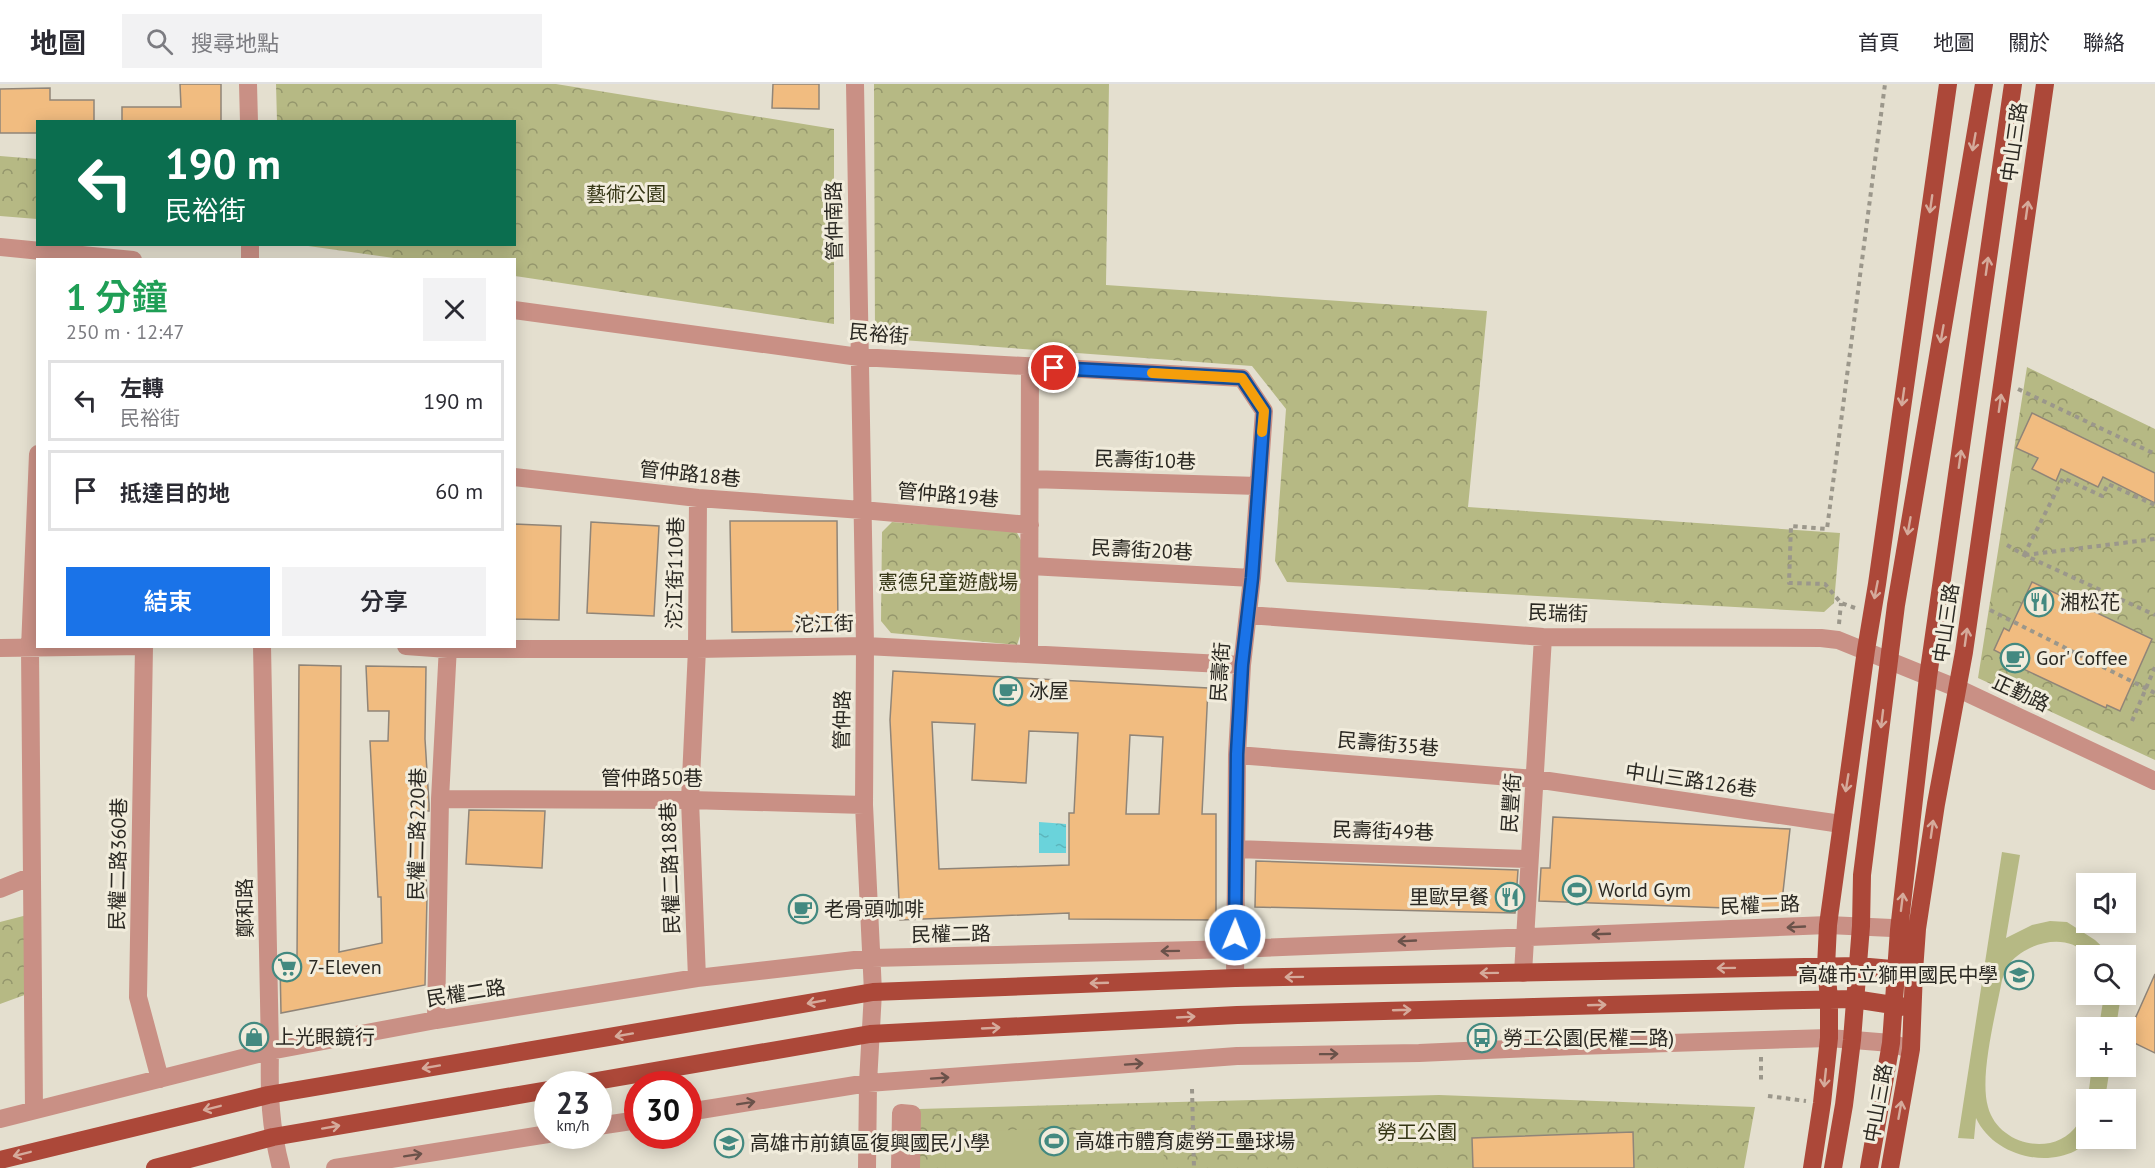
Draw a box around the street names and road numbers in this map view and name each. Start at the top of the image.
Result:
street label: 中山三路 [1996,101,2032,183]
street label: 管仲南路 [820,181,848,261]
street label: 民裕街 [848,318,910,350]
street label: 民壽街10巷 [1094,445,1196,475]
street label: 管仲路18巷 [638,456,742,492]
street label: 管仲路19巷 [896,478,1000,512]
street label: 沱江街110巷 [661,516,689,630]
street label: 民壽街20巷 [1090,534,1194,566]
street label: 中山三路 [1928,582,1964,664]
street label: 民瑞街 [1528,599,1588,627]
street label: 沱江街 [794,610,854,638]
street label: 民壽街 [1205,641,1235,703]
street label: 正勤路 [1988,669,2054,717]
street label: 管仲路 [828,690,856,750]
street label: 民壽街35巷 [1336,727,1440,761]
street label: 中山三路126巷 [1623,758,1759,802]
street label: 管仲路50巷 [601,765,703,791]
street label: 民權二路220巷 [403,767,431,901]
street label: 民豐街 [1496,772,1526,834]
street label: 民權二路360巷 [104,797,132,931]
street label: 民權二路188巷 [655,801,685,935]
street label: 民壽街49巷 [1332,816,1434,846]
street label: 鄭和路 [231,878,259,938]
street label: 民權二路 [1720,891,1800,919]
street label: 民權二路 [911,920,991,948]
street label: 民權二路 [424,974,508,1012]
street label: 中山三路 [1858,1061,1898,1145]

